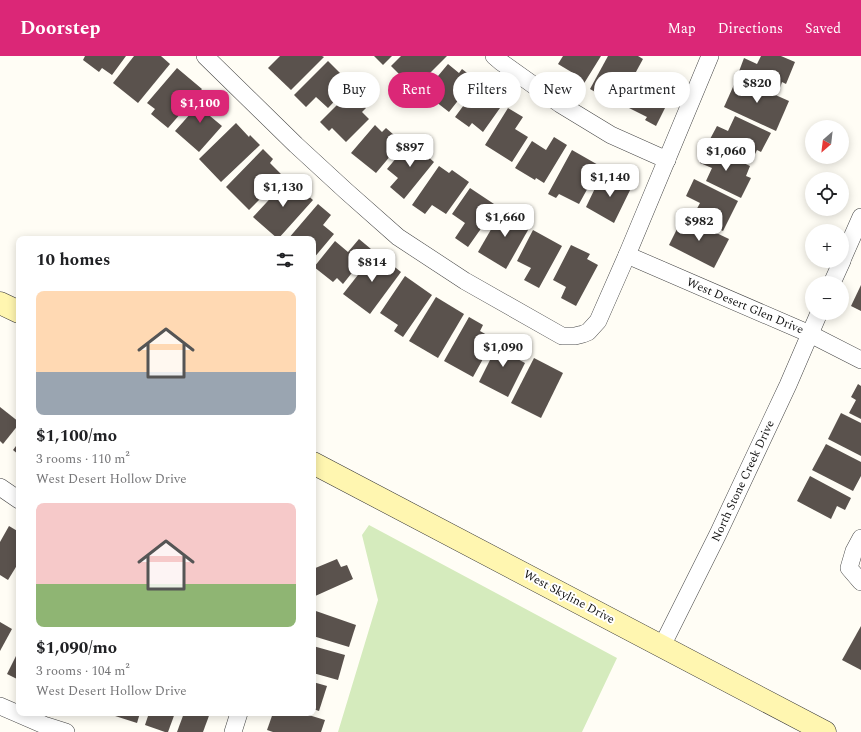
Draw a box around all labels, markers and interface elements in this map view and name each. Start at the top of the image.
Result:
text: Doorstep [20,14,101,43]
text: Map [668,18,696,39]
text: Directions [718,18,783,39]
text: Saved [805,18,841,39]
pin: $820 [733,70,781,104]
chip: Buy [328,72,380,108]
chip: Rent [388,72,445,108]
chip: Filters [453,72,521,108]
chip: New [529,72,586,108]
chip: Apartment [594,72,690,108]
text: $820 [742,73,772,93]
pin: $1,100 [167,90,233,124]
text: $1,100 [180,93,220,113]
north arrow [805,120,849,164]
map controls [805,120,849,320]
pin: $897 [386,134,434,168]
text: $897 [395,137,425,157]
pin: $1,060 [693,138,759,172]
text: $1,060 [706,141,746,161]
pin: $1,140 [577,164,643,198]
text: $1,140 [590,167,630,187]
button: locate [805,172,849,216]
pin: $1,130 [250,174,316,208]
text: $1,130 [263,177,303,197]
pin: $1,660 [472,204,538,238]
text: $1,660 [485,207,525,227]
pin: $982 [675,208,723,242]
text: $982 [684,211,714,231]
button: + [805,224,849,268]
text: 10 homes [36,247,110,273]
icon: filters [274,249,296,271]
pin: $814 [348,249,396,283]
text: $814 [357,252,387,272]
street label: West Desert Glen Drive [683,273,807,339]
button: − [805,276,849,320]
icon: home [130,317,202,389]
pin: $1,090 [470,334,536,368]
text: $1,090 [483,337,523,357]
street label: North Stone Creek Drive [706,417,780,545]
text: $1,100/mo [36,423,117,449]
text: 3 rooms · 110 m² [36,449,130,469]
text: West Desert Hollow Drive [36,469,187,489]
icon: home [130,529,202,601]
street label: West Skyline Drive [520,565,618,629]
text: $1,090/mo [36,635,117,661]
text: 3 rooms · 104 m² [36,661,130,681]
text: West Desert Hollow Drive [36,681,187,701]

